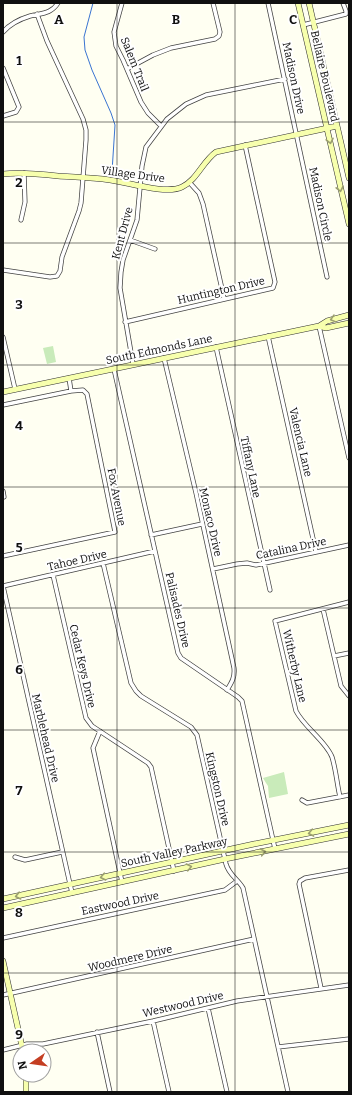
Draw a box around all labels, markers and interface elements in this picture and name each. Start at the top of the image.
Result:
text: A [54,12,64,27]
text: B [172,12,180,27]
text: C [289,12,297,27]
street label: Bellaire Boulevard [308,29,341,123]
street label: Salem Trail [118,35,151,93]
street label: Madison Drive [280,41,307,115]
text: 1 [16,53,22,68]
one-way arrow [325,138,333,144]
street label: Village Drive [100,164,166,185]
street label: Madison Circle [306,166,335,242]
text: 2 [15,175,23,190]
one-way arrow [336,186,344,192]
street label: Kent Drive [109,206,136,261]
street label: Huntington Drive [176,274,266,307]
text: 3 [15,297,23,312]
one-way arrow [330,314,337,323]
street label: South Edmonds Lane [105,332,213,367]
street label: Valencia Lane [286,406,315,478]
text: 4 [15,418,23,433]
street label: Tiffany Lane [238,435,263,499]
street label: Fox Avenue [105,467,128,527]
street label: Monaco Drive [196,487,225,558]
street label: Catalina Drive [255,535,327,562]
text: 5 [15,540,23,555]
street label: Tahoe Drive [46,547,108,574]
street label: Palisades Drive [163,571,193,649]
street label: Cedar Keys Drive [67,623,98,709]
street label: Witherby Lane [280,628,309,704]
text: 6 [15,662,23,677]
street label: Marblehead Drive [29,693,62,784]
street label: Kingston Drive [203,751,232,827]
text: 7 [16,783,23,798]
one-way arrow [308,828,314,836]
street label: South Valley Parkway [120,835,229,870]
one-way arrow [260,848,266,856]
one-way arrow [186,864,193,872]
one-way arrow [99,873,106,881]
street label: Eastwood Drive [80,889,160,918]
one-way arrow [15,891,22,899]
text: 8 [15,905,23,920]
street label: Woodmere Drive [87,942,174,975]
street label: Westwood Drive [141,989,225,1020]
text: 9 [15,1027,23,1042]
north arrow [12,1043,52,1083]
text: N [15,1059,30,1071]

